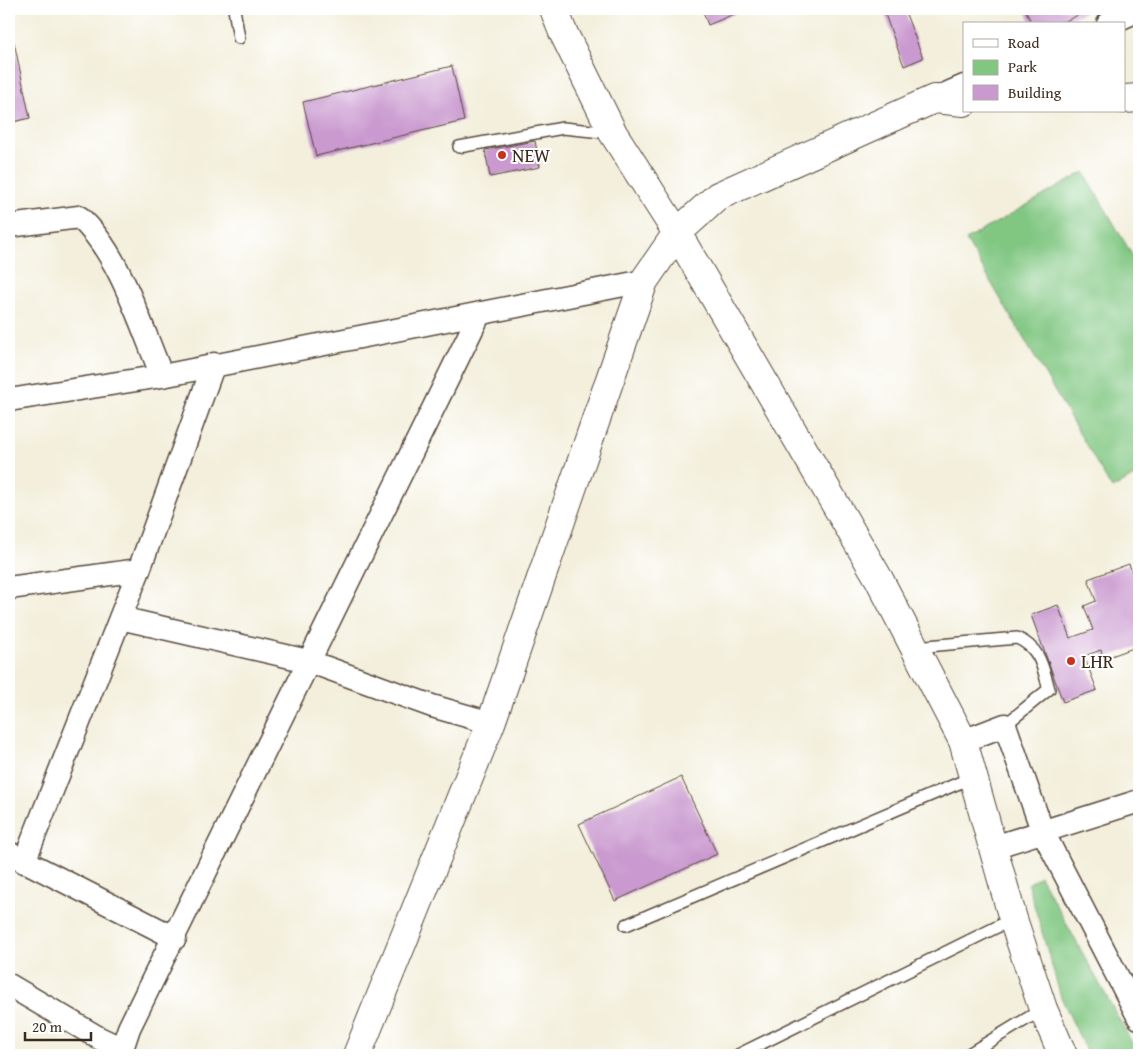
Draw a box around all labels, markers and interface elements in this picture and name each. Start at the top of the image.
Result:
legend [963,22,1126,112]
text: Road [1008,32,1039,53]
text: Park [1008,56,1037,77]
text: Building [1008,82,1062,103]
place label: NEW [512,141,550,169]
marker: NEW [496,149,508,161]
place label: LHR [1081,647,1114,675]
marker: LHR [1065,655,1077,667]
scale bar [25,1009,91,1041]
text: 20 m [32,1016,63,1037]

